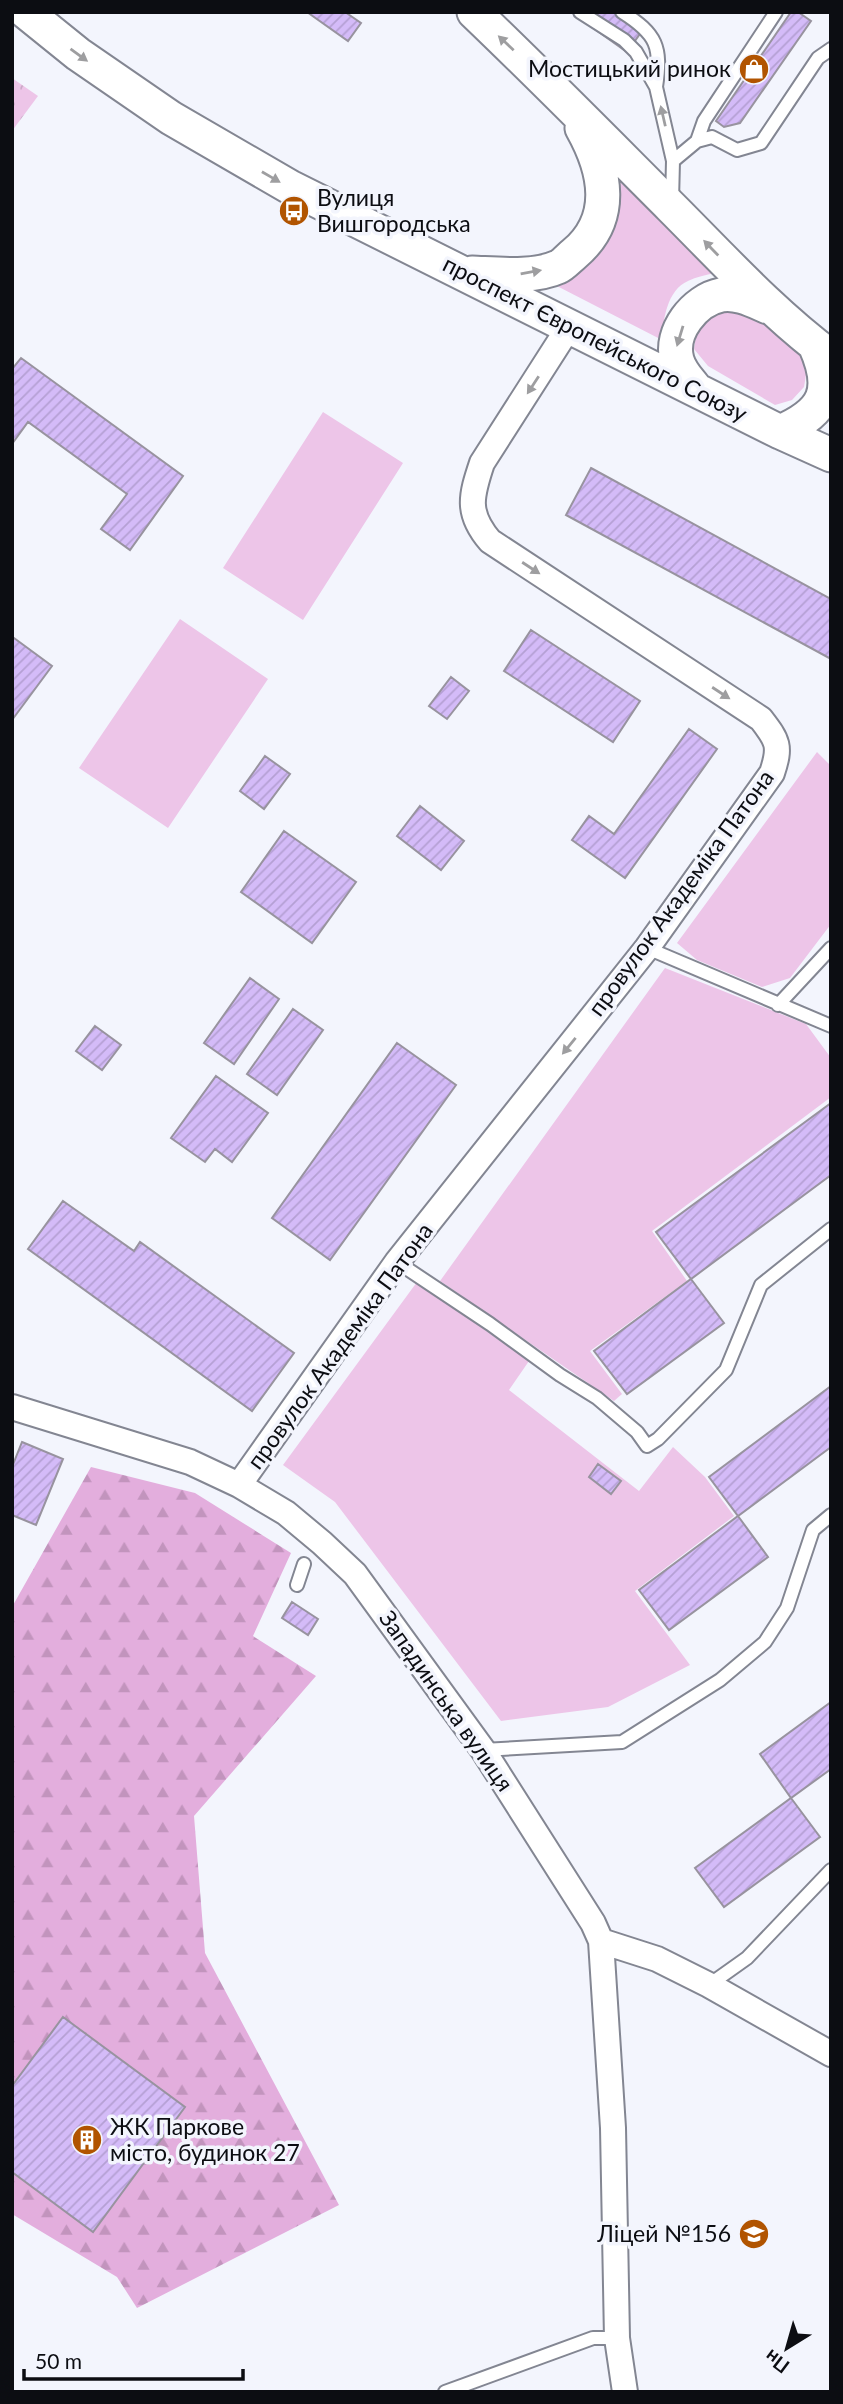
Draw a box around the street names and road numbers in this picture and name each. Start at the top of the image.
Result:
street label: проспект Європейського Союзу [439,249,752,427]
street label: провулок Академіка Патона [581,764,779,1021]
street label: провулок Академіка Патона [240,1217,438,1474]
street label: Западинська вулиця [374,1605,520,1796]

